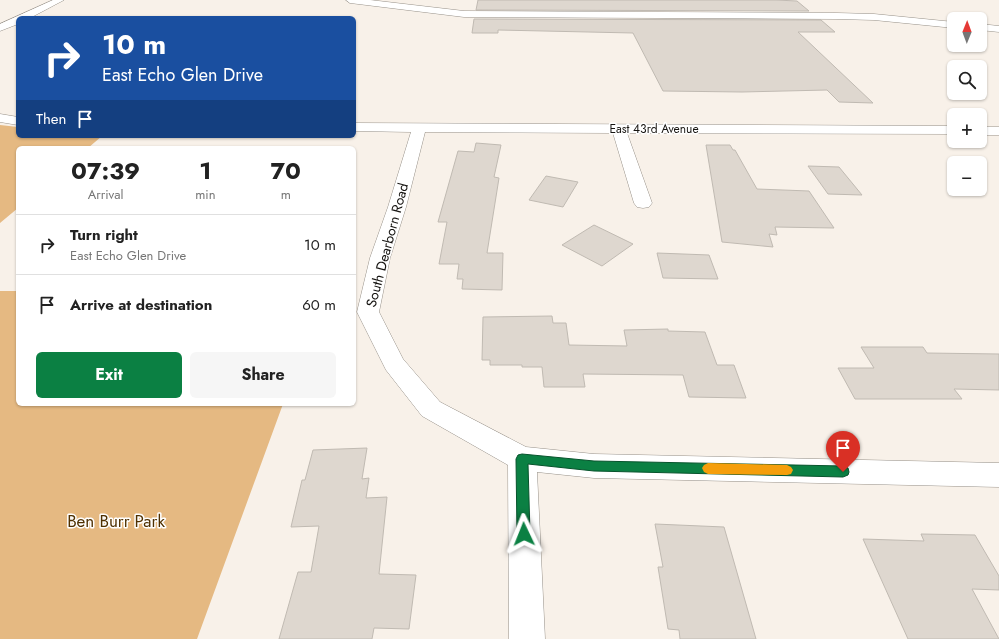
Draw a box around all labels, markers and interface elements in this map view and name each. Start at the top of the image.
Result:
north arrow [947,12,987,52]
map controls [947,12,987,196]
text: 10 m [102,24,166,65]
icon: right [36,32,88,84]
button: search [947,60,987,100]
text: East Echo Glen Drive [102,62,263,88]
text: Then [36,108,66,130]
icon: arrive [74,108,96,130]
button: + [947,108,987,148]
street label: East 43rd Avenue [609,120,699,138]
text: 07:39 [71,153,140,188]
text: 1 [199,153,211,188]
text: 70 [271,153,301,188]
button: − [947,156,987,196]
street label: South Dearborn Road [361,181,413,309]
text: Arrival [88,185,124,204]
text: min [195,185,216,204]
text: m [281,185,291,204]
text: Turn right [70,224,138,246]
icon: right [36,234,58,256]
text: 10 m [304,234,336,256]
text: East Echo Glen Drive [70,246,186,265]
icon: arrive [36,294,58,316]
text: Arrive at destination [70,294,212,316]
text: 60 m [302,294,336,316]
button: Exit [36,352,182,398]
button: Share [190,352,336,398]
pin [826,431,860,472]
icon: arrive [832,437,854,459]
park label: Ben Burr Park [67,509,165,533]
position arrow [503,513,545,555]

